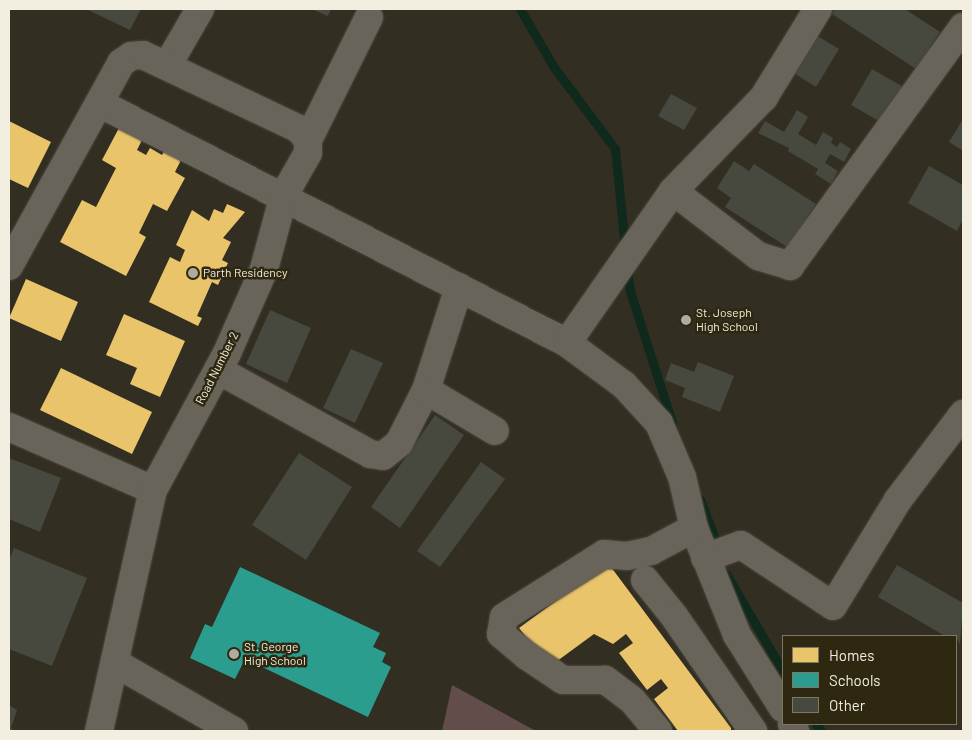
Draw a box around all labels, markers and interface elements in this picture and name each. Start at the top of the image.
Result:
place label: Parth Residency [203,266,287,280]
marker: Parth Residency [187,267,199,279]
place label: St. Joseph High School [696,306,758,334]
marker: St. Joseph High School [680,314,692,326]
street label: Road Number 2 [193,329,241,407]
legend [782,635,957,725]
place label: St. George High School [244,640,306,668]
text: Homes [829,646,874,664]
marker: St. George High School [228,648,240,660]
text: Schools [829,671,881,689]
text: Other [829,696,865,714]

